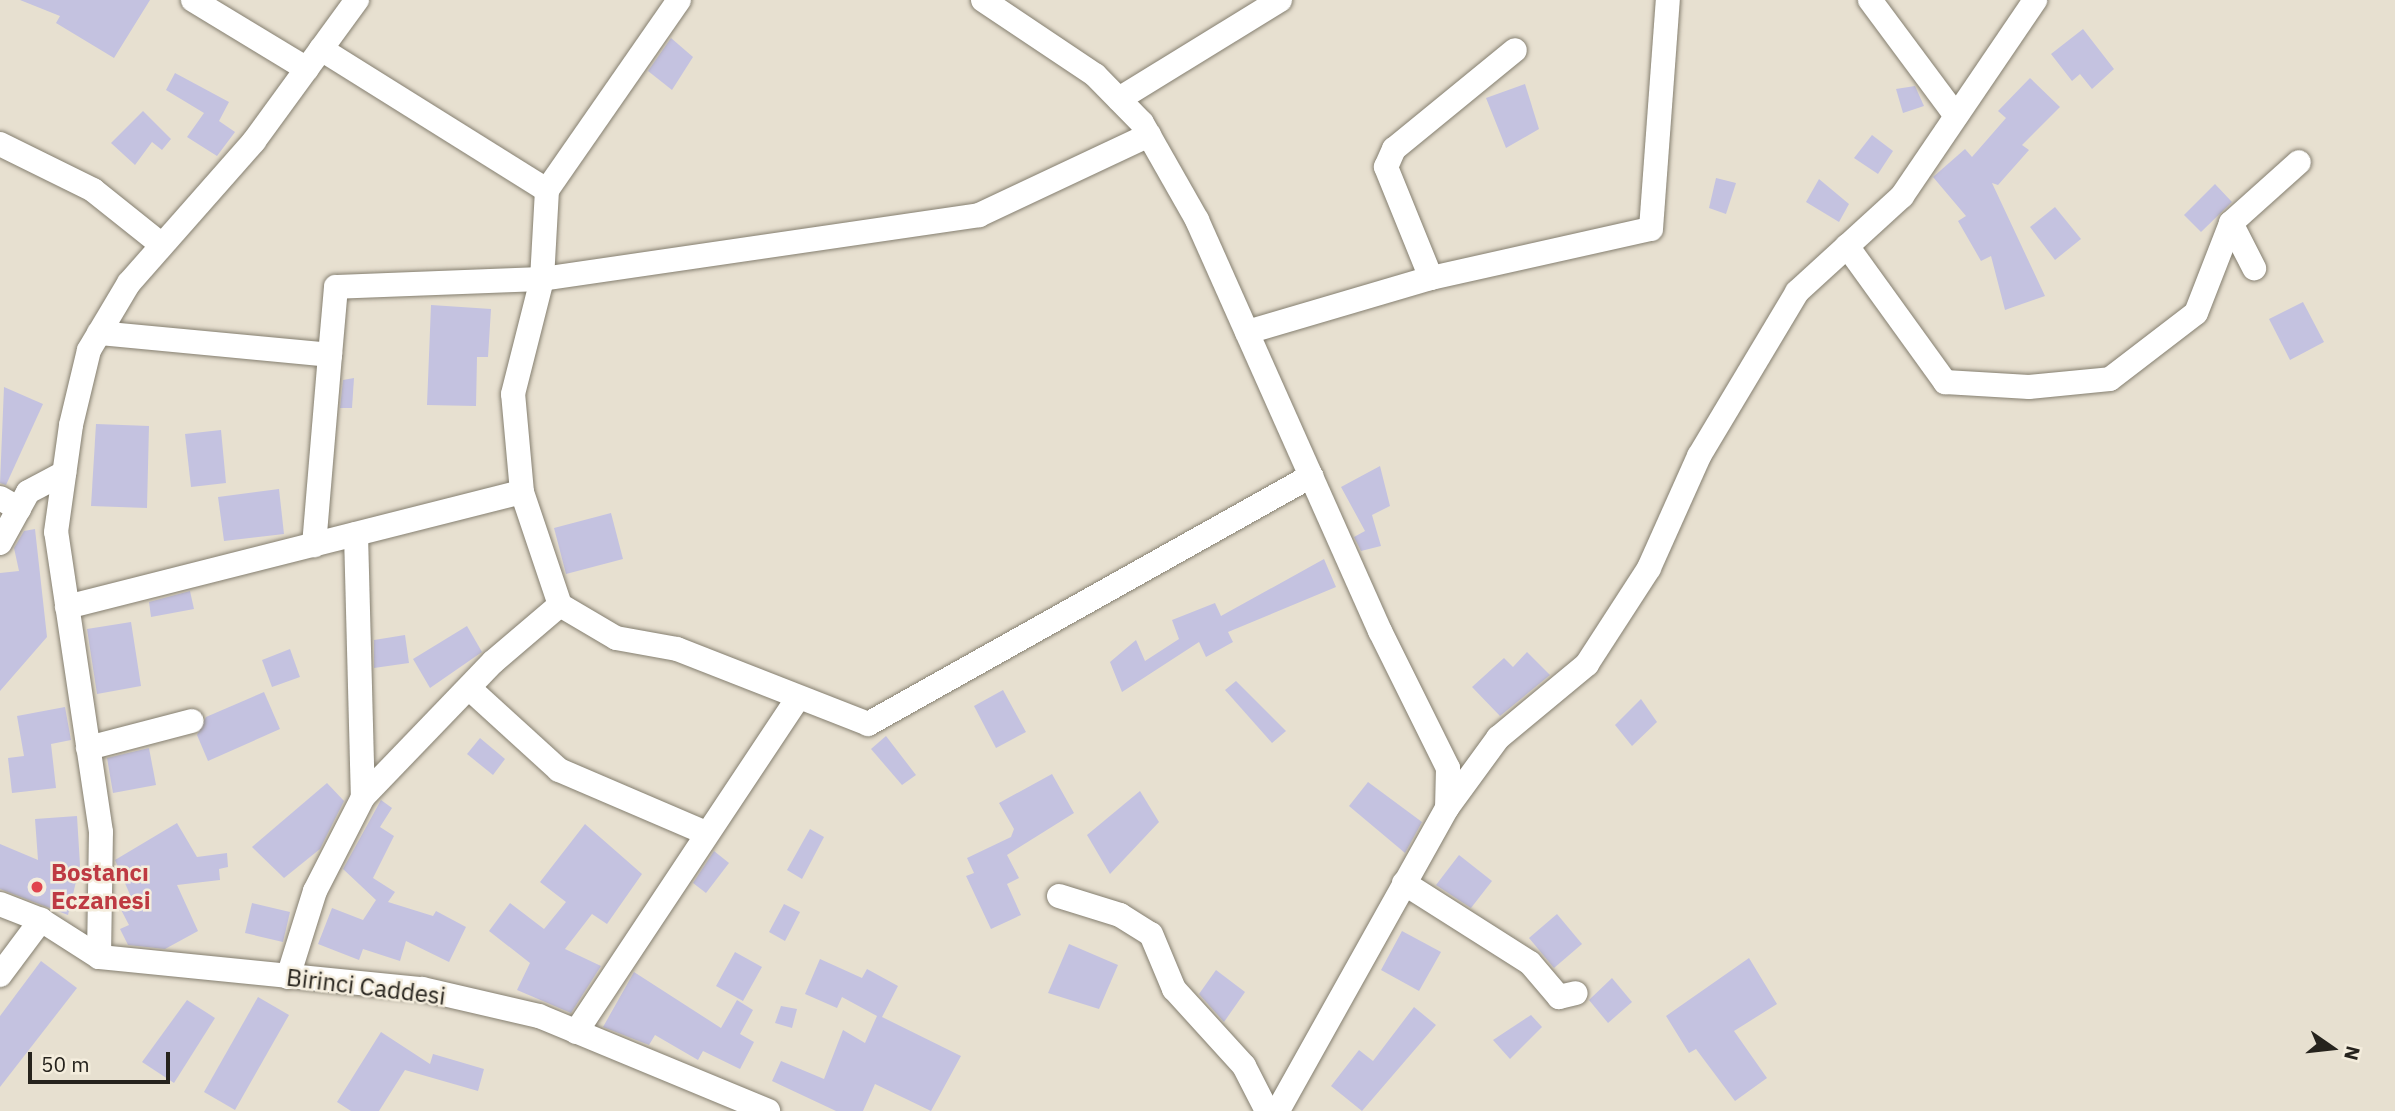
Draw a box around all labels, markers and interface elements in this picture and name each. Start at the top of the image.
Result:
place label: Bostancı Eczanesi [51,859,151,915]
marker: Bostancı Eczanesi [29,879,45,895]
street label: Birinci Caddesi [285,963,447,1011]
north arrow [2297,1013,2367,1083]
scale bar [32,1038,173,1082]
text: N [2339,1043,2366,1063]
text: 50 m [41,1050,90,1078]

